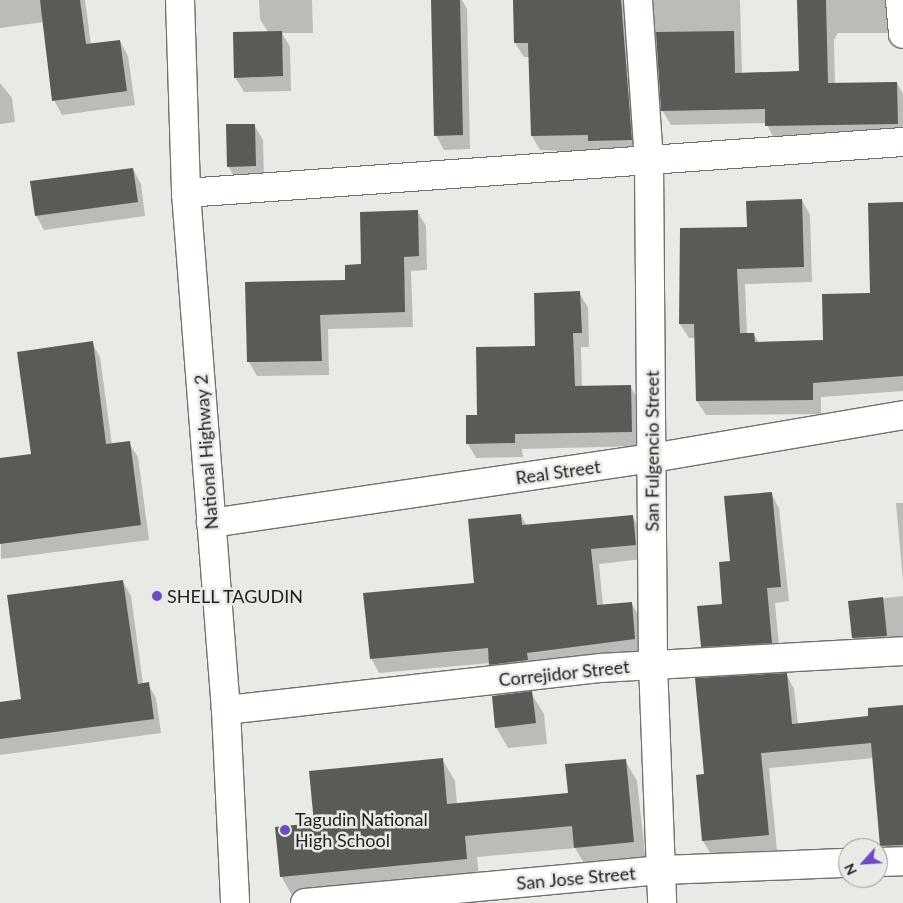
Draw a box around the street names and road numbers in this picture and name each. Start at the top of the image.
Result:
street label: San Fulgencio Street [641,371,663,531]
street label: National Highway 2 [190,374,222,530]
street label: Real Street [514,455,602,489]
street label: Correjidor Street [497,655,631,691]
street label: San Jose Street [515,862,637,894]

